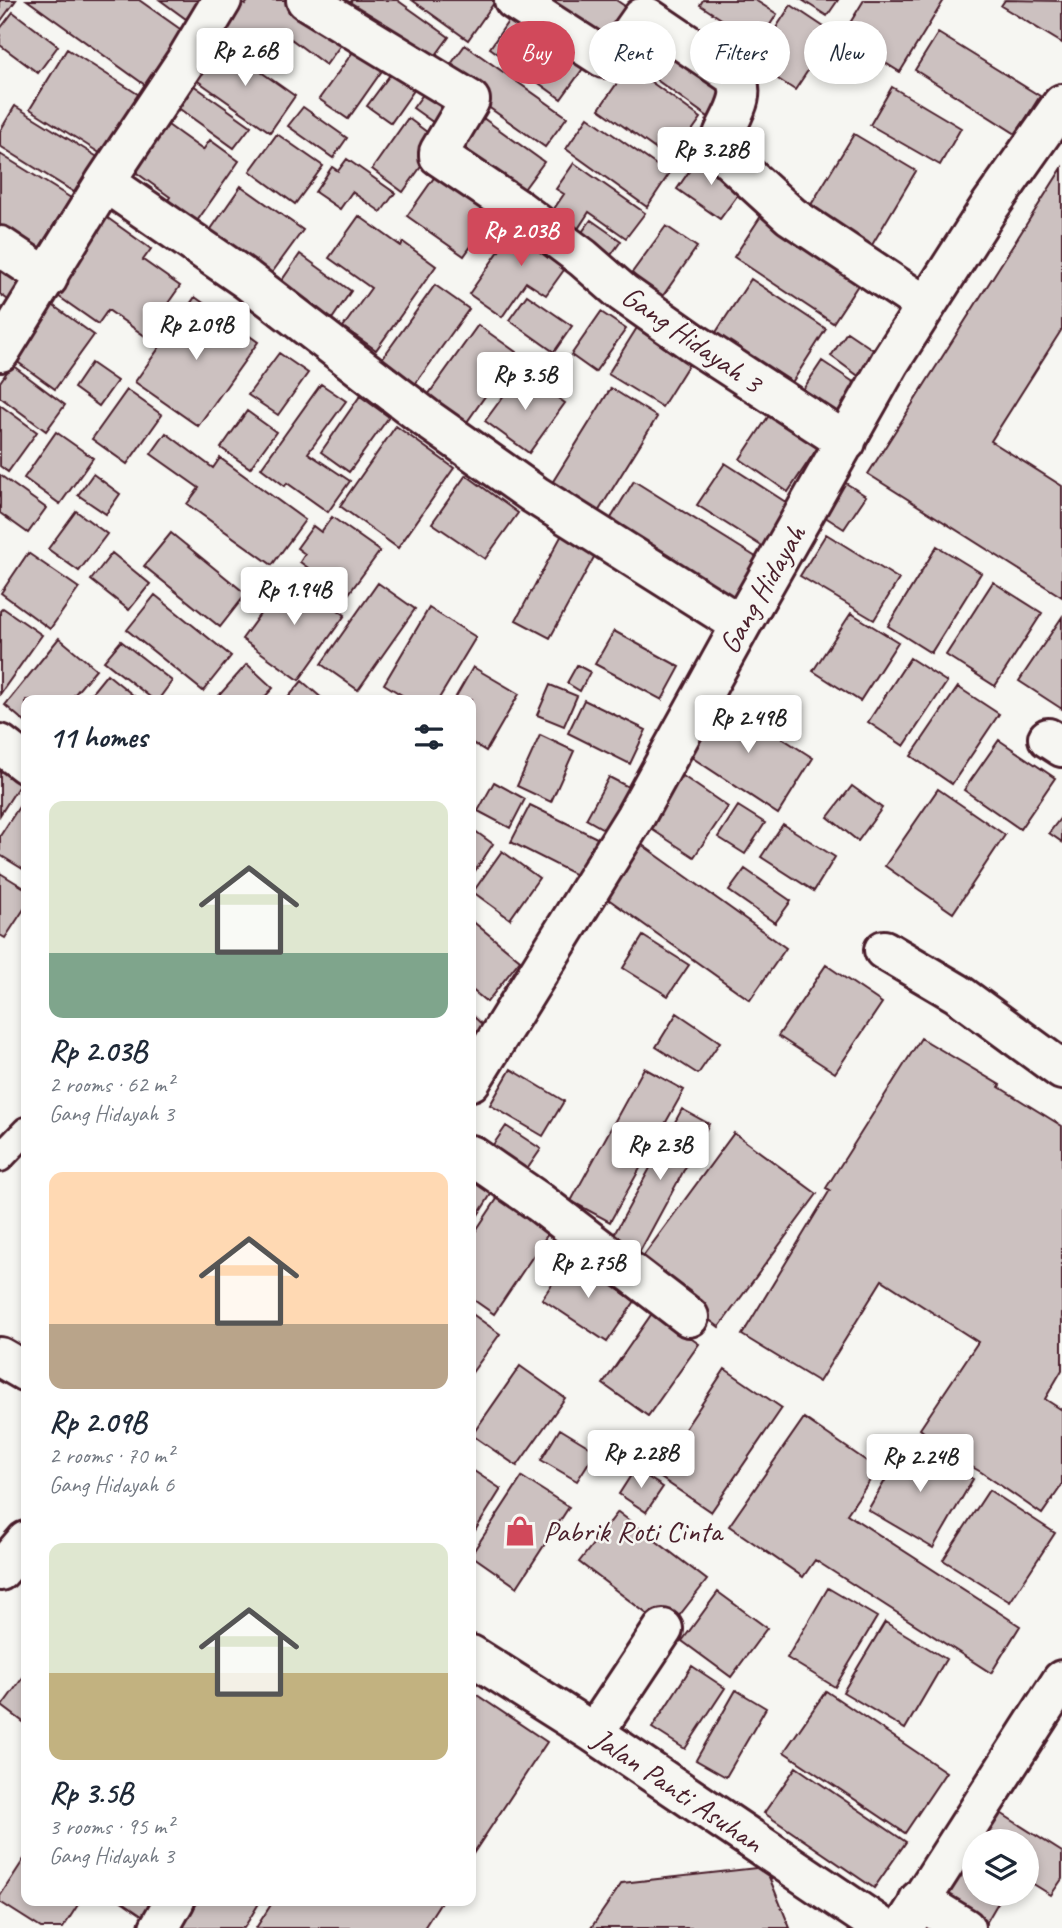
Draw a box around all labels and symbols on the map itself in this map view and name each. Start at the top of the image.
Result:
pin: Rp 2.6B [180,28,310,88]
pin: Rp 3.28B [639,128,783,187]
pin: Rp 2.03B [449,208,593,268]
street label: Gang Hidayah 3 [614,277,772,403]
pin: Rp 2.09B [124,302,268,362]
pin: Rp 3.5B [460,352,590,412]
street label: Gang Hidayah [710,517,815,660]
pin: Rp 1.94B [222,568,366,627]
pin: Rp 2.49B [676,696,820,755]
pin: Rp 2.3B [595,1122,725,1182]
pin: Rp 2.75B [516,1240,660,1300]
pin: Rp 2.28B [569,1430,713,1490]
pin: Rp 2.24B [848,1434,992,1494]
place label: Pabrik Roti Cinta [543,1512,724,1550]
shop icon: Pabrik Roti Cinta [503,1514,537,1548]
street label: Jalan Panti Asuhan [584,1718,772,1862]

